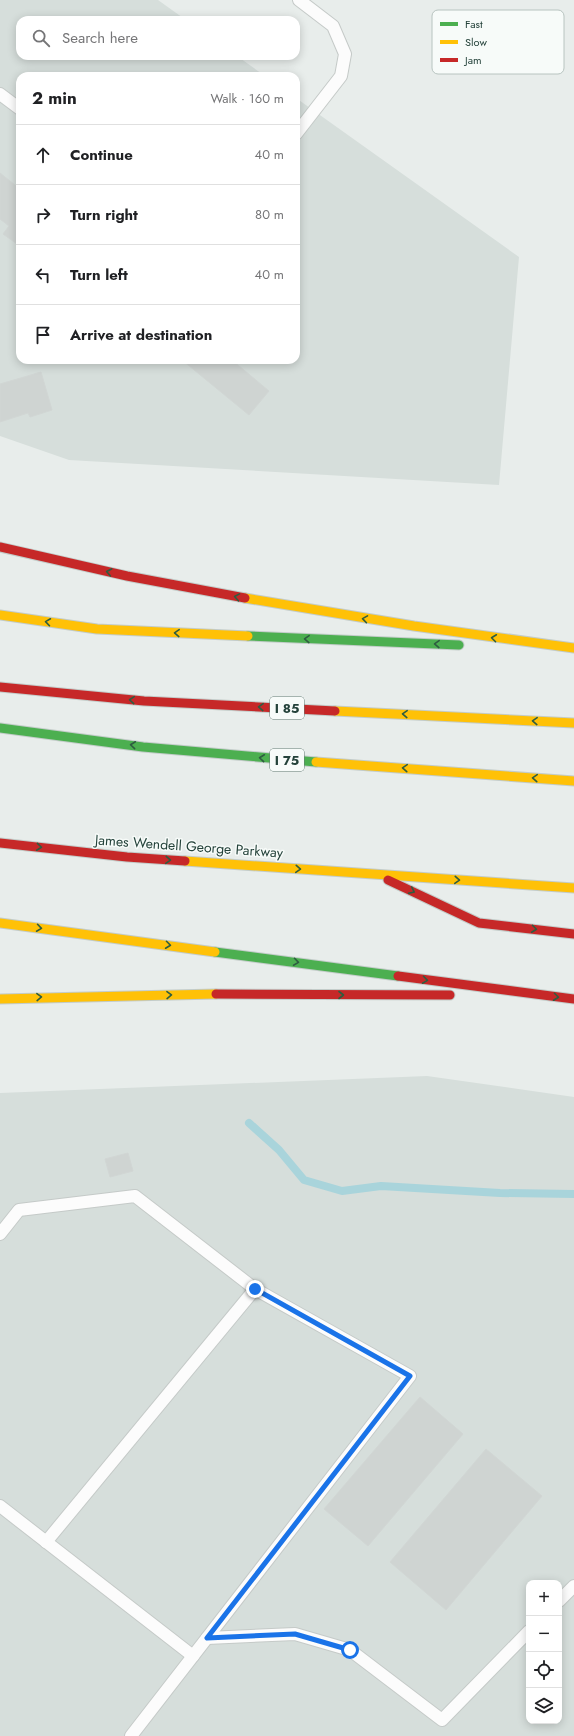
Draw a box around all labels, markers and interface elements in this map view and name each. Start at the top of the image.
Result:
legend [432,10,564,74]
search box [16,16,300,60]
text: Fast [465,16,483,32]
icon: search [30,27,52,49]
text: Search here [62,27,138,49]
text: Slow [465,34,487,50]
text: Jam [463,52,482,68]
text: 2 min [32,86,77,110]
text: Walk · 160 m [211,89,284,108]
icon: ahead [32,144,54,166]
text: Continue [70,144,133,166]
text: 40 m [255,145,284,164]
icon: right [32,204,54,226]
text: Turn right [70,204,138,226]
text: 80 m [255,205,284,224]
icon: left [32,264,54,286]
text: Turn left [70,264,128,286]
text: 40 m [255,265,284,284]
icon: arrive [32,324,54,346]
text: Arrive at destination [70,324,212,346]
one-way arrow [106,568,112,577]
one-way arrow [234,593,240,601]
one-way arrow [362,615,368,623]
one-way arrow [45,618,51,627]
one-way arrow [174,629,180,637]
one-way arrow [491,634,497,643]
one-way arrow [304,635,310,644]
one-way arrow [434,640,440,649]
one-way arrow [129,695,135,704]
road number: I 85 [270,697,304,719]
one-way arrow [258,702,264,711]
one-way arrow [402,710,408,718]
one-way arrow [532,717,538,725]
one-way arrow [129,740,136,749]
road number: I 75 [270,749,304,771]
one-way arrow [259,753,265,762]
one-way arrow [402,764,408,773]
one-way arrow [532,773,538,782]
street label: James Wendell George Parkway [92,829,284,863]
one-way arrow [36,843,42,852]
one-way arrow [165,855,171,864]
one-way arrow [295,864,301,873]
one-way arrow [454,876,460,884]
one-way arrow [407,886,415,894]
one-way arrow [36,923,42,932]
one-way arrow [531,924,537,933]
one-way arrow [164,940,171,949]
one-way arrow [293,957,299,966]
one-way arrow [422,975,428,984]
one-way arrow [166,991,172,999]
one-way arrow [338,991,344,999]
one-way arrow [553,992,559,1001]
one-way arrow [36,993,42,1002]
route end [246,1280,264,1298]
map controls [526,1580,562,1724]
button: + [526,1580,562,1616]
button: − [526,1616,562,1652]
route start [341,1641,359,1659]
button: locate [526,1652,562,1688]
button: layers [526,1688,562,1724]

